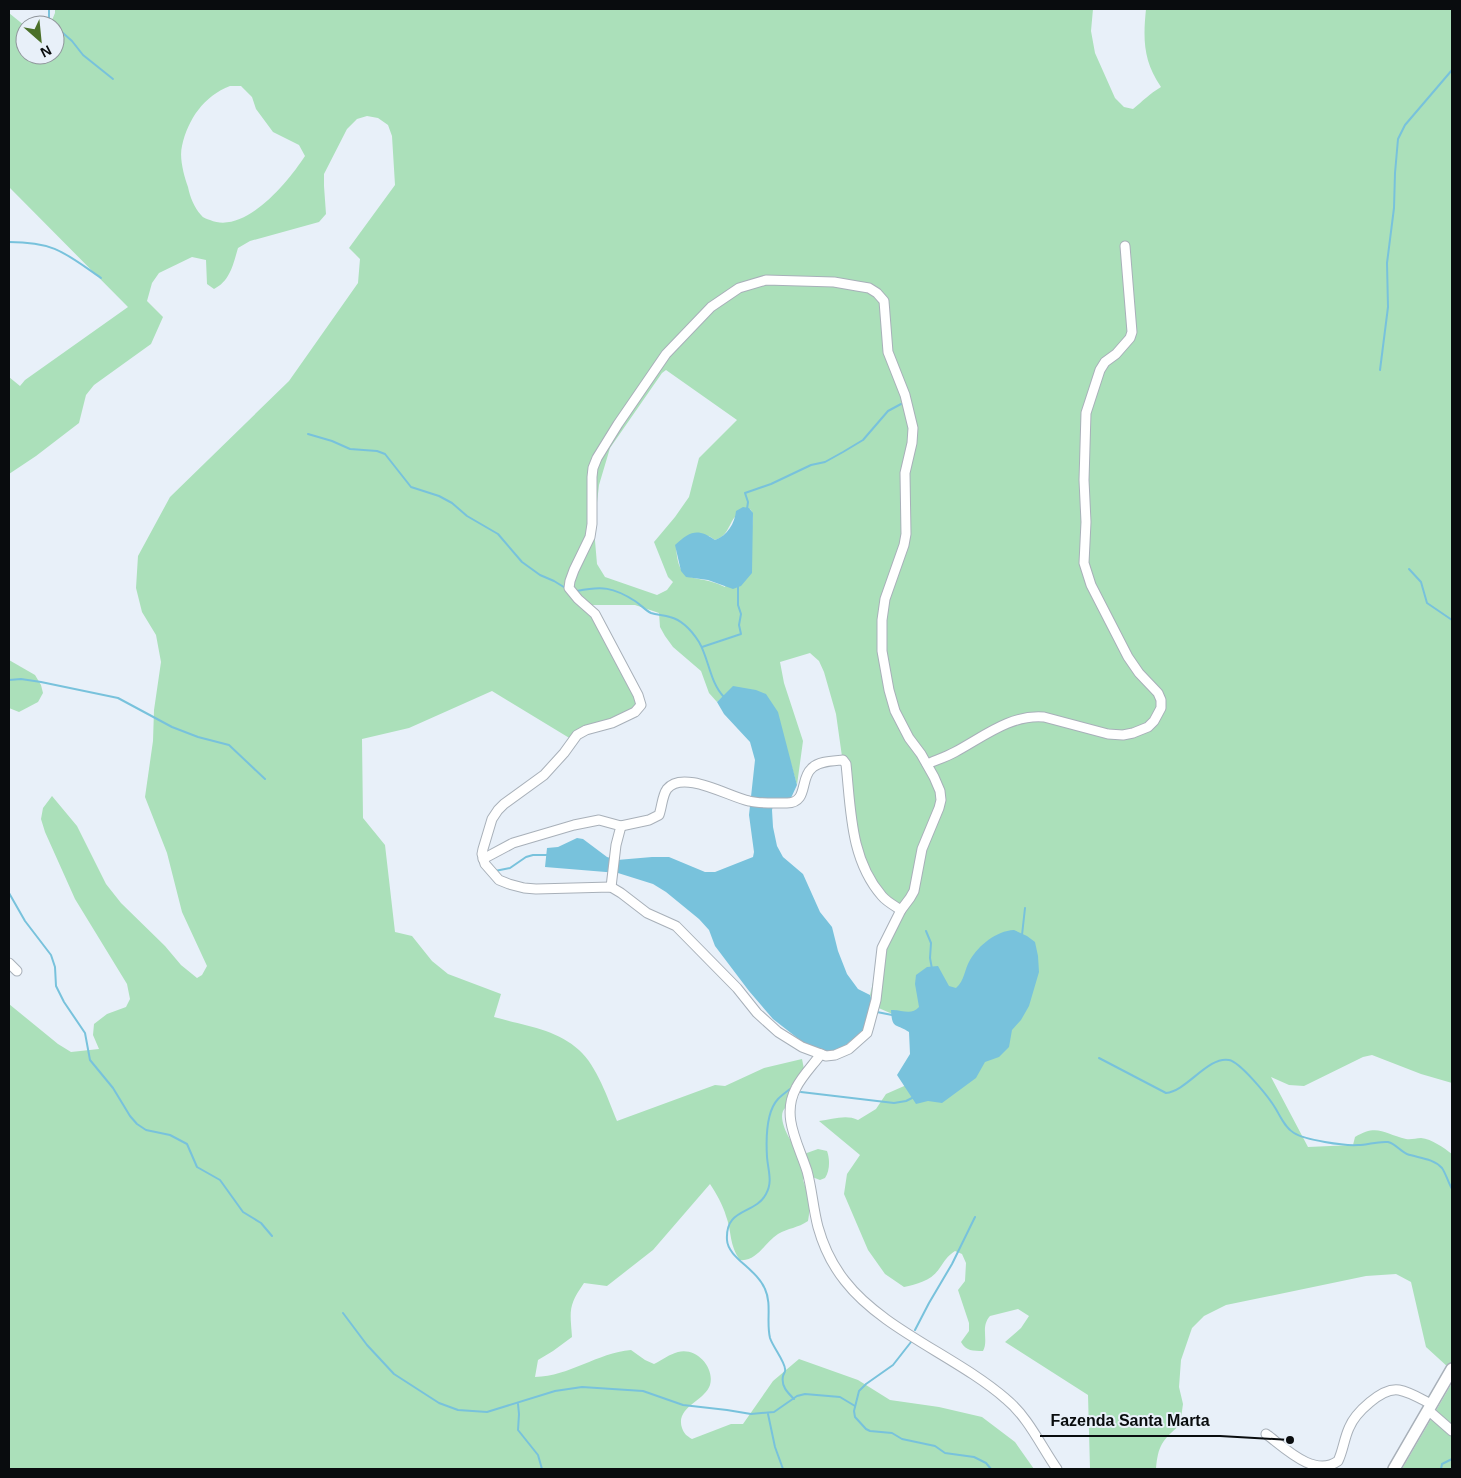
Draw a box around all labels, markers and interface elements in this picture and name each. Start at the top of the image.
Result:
north arrow [15,15,65,65]
text: N [38,42,54,61]
callout: Fazenda Santa Marta [1040,1405,1220,1436]
text: Fazenda Santa Marta [1050,1412,1210,1429]

